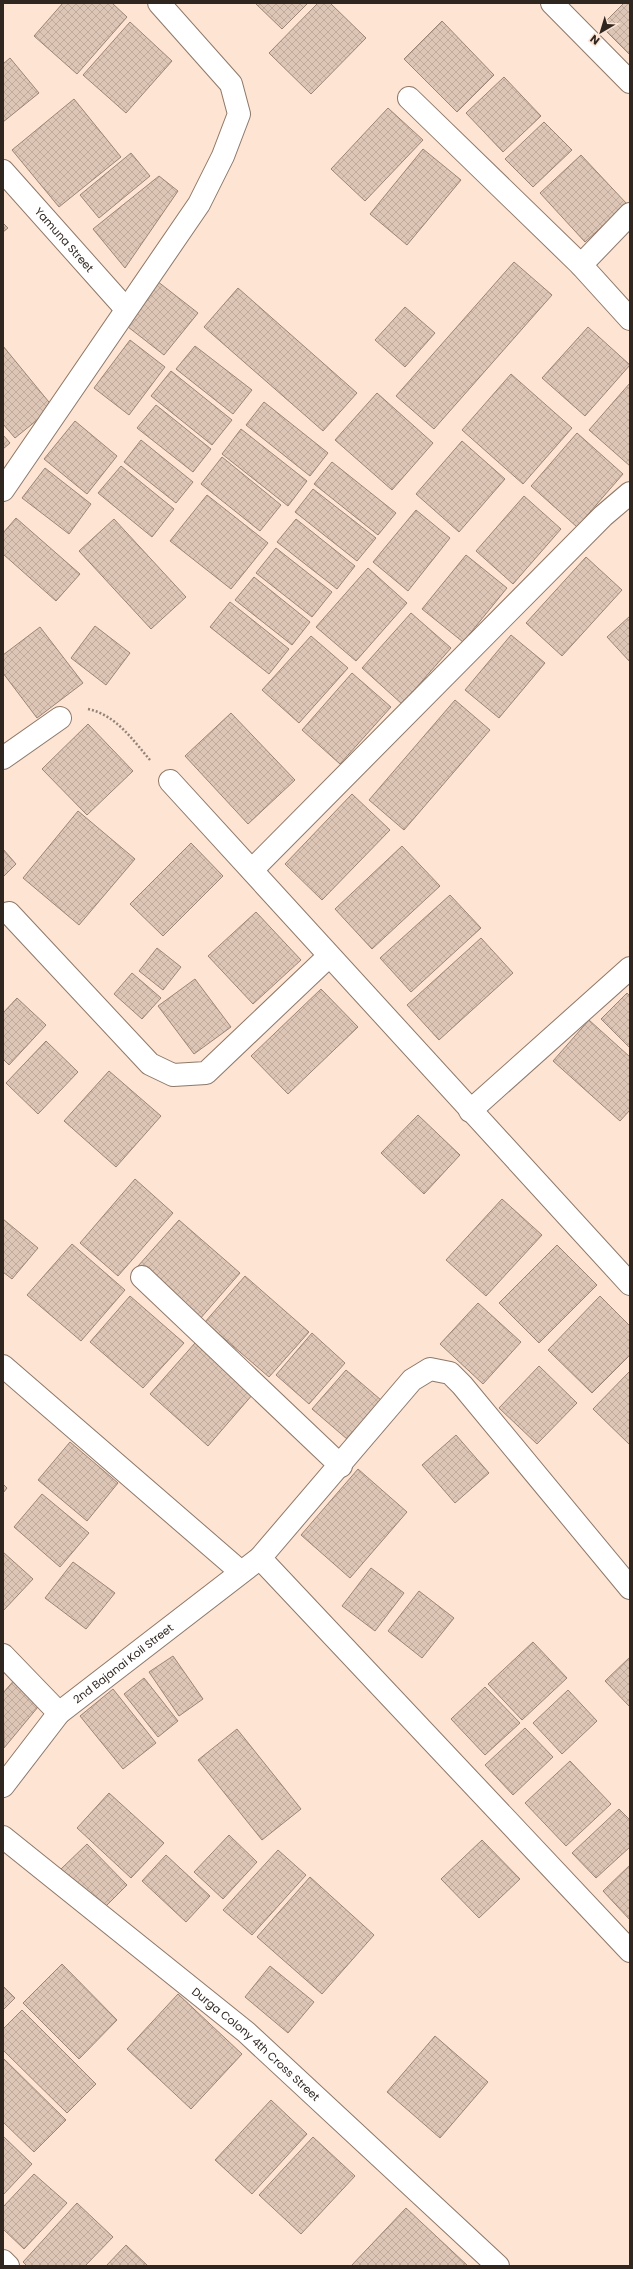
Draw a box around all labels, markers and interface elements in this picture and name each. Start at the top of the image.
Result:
north arrow [581,12,621,52]
text: N [587,31,603,49]
street label: Yamuna Street [31,204,97,276]
street label: 2nd Bajanai Koil Street [70,1620,177,1707]
street label: Durga Colony 4th Cross Street [188,1984,323,2105]

